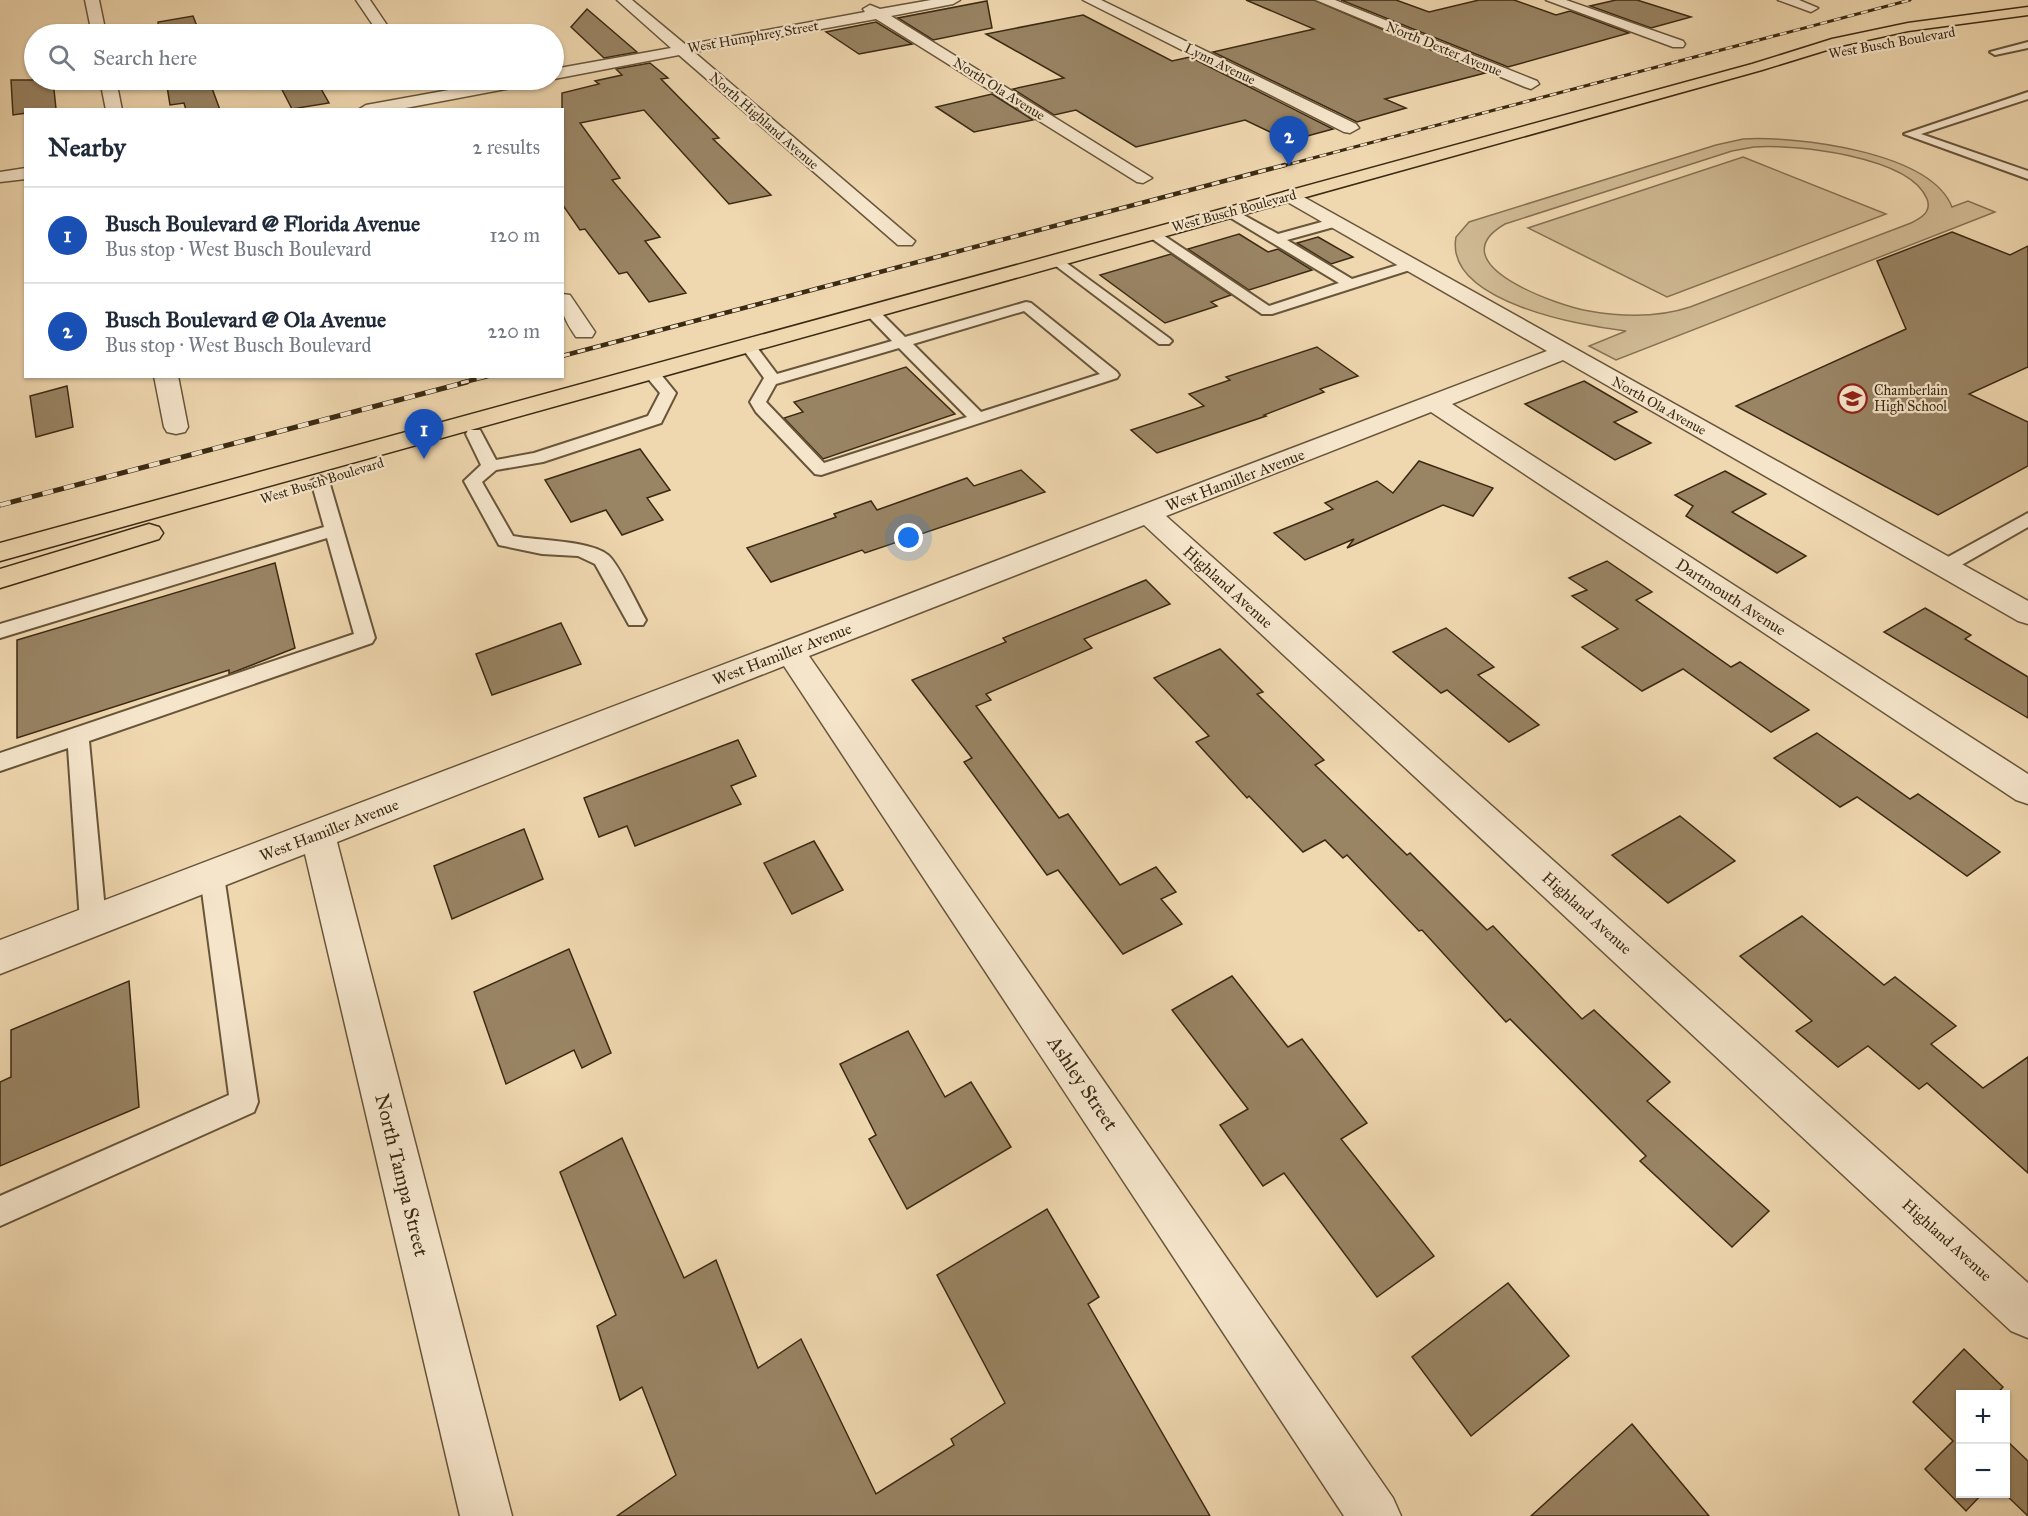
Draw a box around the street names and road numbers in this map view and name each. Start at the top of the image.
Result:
street label: West Humphrey Street [686,17,820,57]
street label: North Dexter Avenue [1383,18,1505,80]
street label: West Busch Boulevard [1827,23,1957,63]
street label: Lynn Avenue [1182,39,1258,89]
street label: North Ola Avenue [950,54,1048,124]
street label: North Highland Avenue [706,69,822,173]
street label: West Busch Boulevard [1170,186,1298,236]
street label: North Ola Avenue [1609,373,1709,439]
street label: West Hamiller Avenue [1163,445,1307,515]
street label: West Busch Boulevard [258,454,386,508]
street label: Highland Avenue [1179,542,1277,633]
street label: Dartmouth Avenue [1672,554,1790,640]
street label: West Hamiller Avenue [710,619,854,689]
street label: West Hamiller Avenue [257,795,401,865]
street label: Highland Avenue [1538,868,1636,959]
street label: Ashley Street [1042,1030,1123,1135]
street label: North Tampa Street [370,1091,434,1259]
street label: Highland Avenue [1898,1195,1996,1286]

